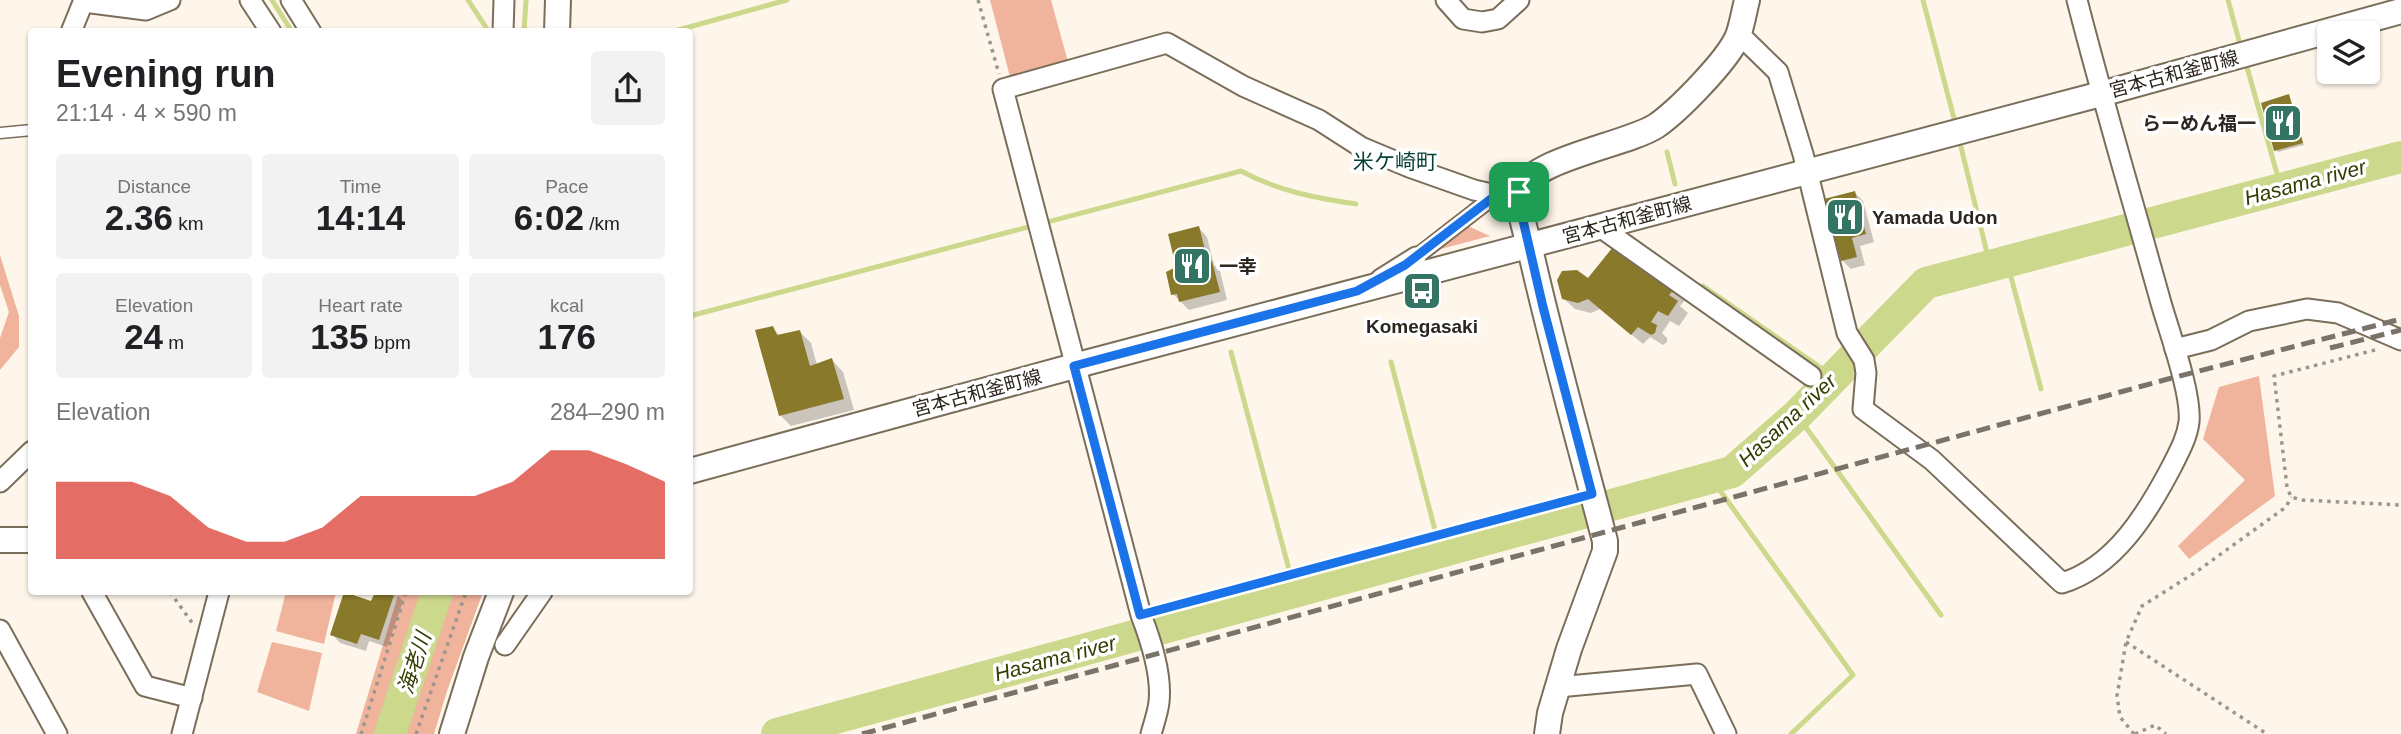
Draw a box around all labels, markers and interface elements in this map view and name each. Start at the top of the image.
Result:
map controls [2317,21,2380,84]
button: layers [2317,21,2380,84]
street label: 宮本古和釜町線 [2107,47,2241,101]
button: share [591,51,665,125]
text: Evening run [56,53,276,95]
text: 21:14 · 4 × 590 m [56,100,237,126]
restaurant icon: らーめん福一 [2262,102,2304,144]
place label: らーめん福一 [2142,113,2256,134]
district label: 米ケ崎町 [1353,150,1437,173]
water label: Hasama river [2242,154,2369,209]
pin [1489,162,1549,222]
icon: arrive [1500,173,1538,211]
text: Distance [117,176,191,197]
text: Time [340,176,381,197]
text: Pace [545,176,588,197]
street label: 宮本古和釜町線 [1560,193,1694,247]
restaurant icon: Yamada Udon [1824,196,1866,238]
text: 2.36 [105,198,173,237]
text: 14:14 [316,198,405,237]
text: 6:02 [514,198,584,237]
place label: Yamada Udon [1872,207,1998,228]
text: km [173,213,204,234]
text: /km [584,213,620,234]
restaurant icon: 一幸 [1171,245,1213,287]
place label: 一幸 [1219,256,1257,277]
bus stop icon: Komegasaki [1401,270,1443,312]
text: Elevation [115,295,193,316]
text: Heart rate [318,295,403,316]
text: kcal [550,295,584,316]
place label: Komegasaki [1366,316,1478,337]
text: 24 [124,317,163,356]
text: 135 [310,317,369,356]
text: 176 [538,317,596,356]
text: m [163,332,184,353]
text: bpm [369,332,411,353]
street label: 宮本古和釜町線 [910,366,1044,420]
water label: Hasama river [1733,368,1841,471]
text: Elevation [56,399,151,425]
text: 284–290 m [550,399,665,425]
water label: 海老川 [393,628,435,697]
water label: Hasama river [992,630,1119,685]

